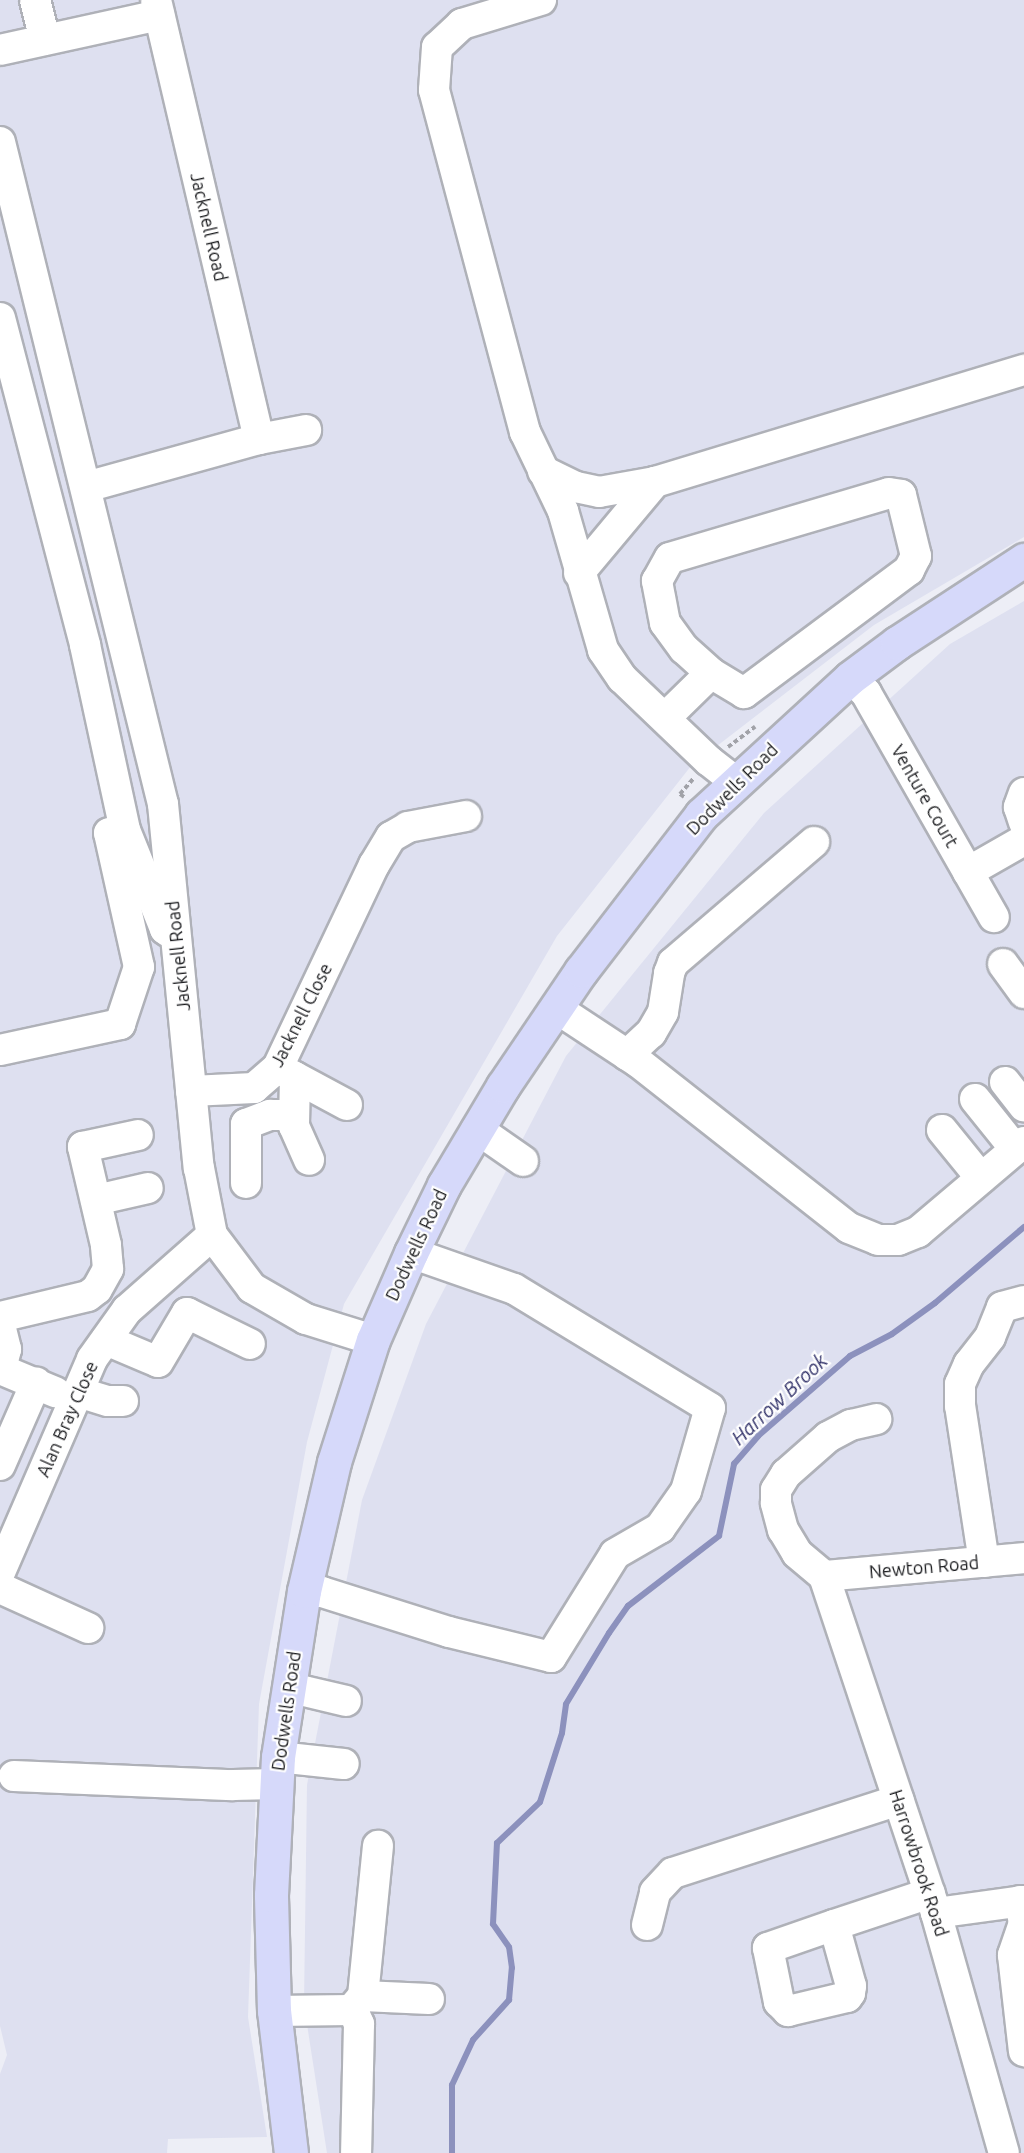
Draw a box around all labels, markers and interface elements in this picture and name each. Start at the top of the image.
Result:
street label: Jacknell Road [186,171,232,283]
street label: Dodwells Road [682,739,782,839]
street label: Venture Court [887,741,963,851]
street label: Jacknell Road [161,900,195,1012]
street label: Jacknell Close [266,960,336,1070]
street label: Dodwells Road [381,1186,451,1304]
water label: Harrow Brook [726,1348,832,1450]
street label: Alan Bray Close [32,1358,102,1480]
street label: Newton Road [868,1551,980,1583]
street label: Dodwells Road [267,1650,305,1772]
street label: Harrowbrook Road [885,1787,953,1939]

